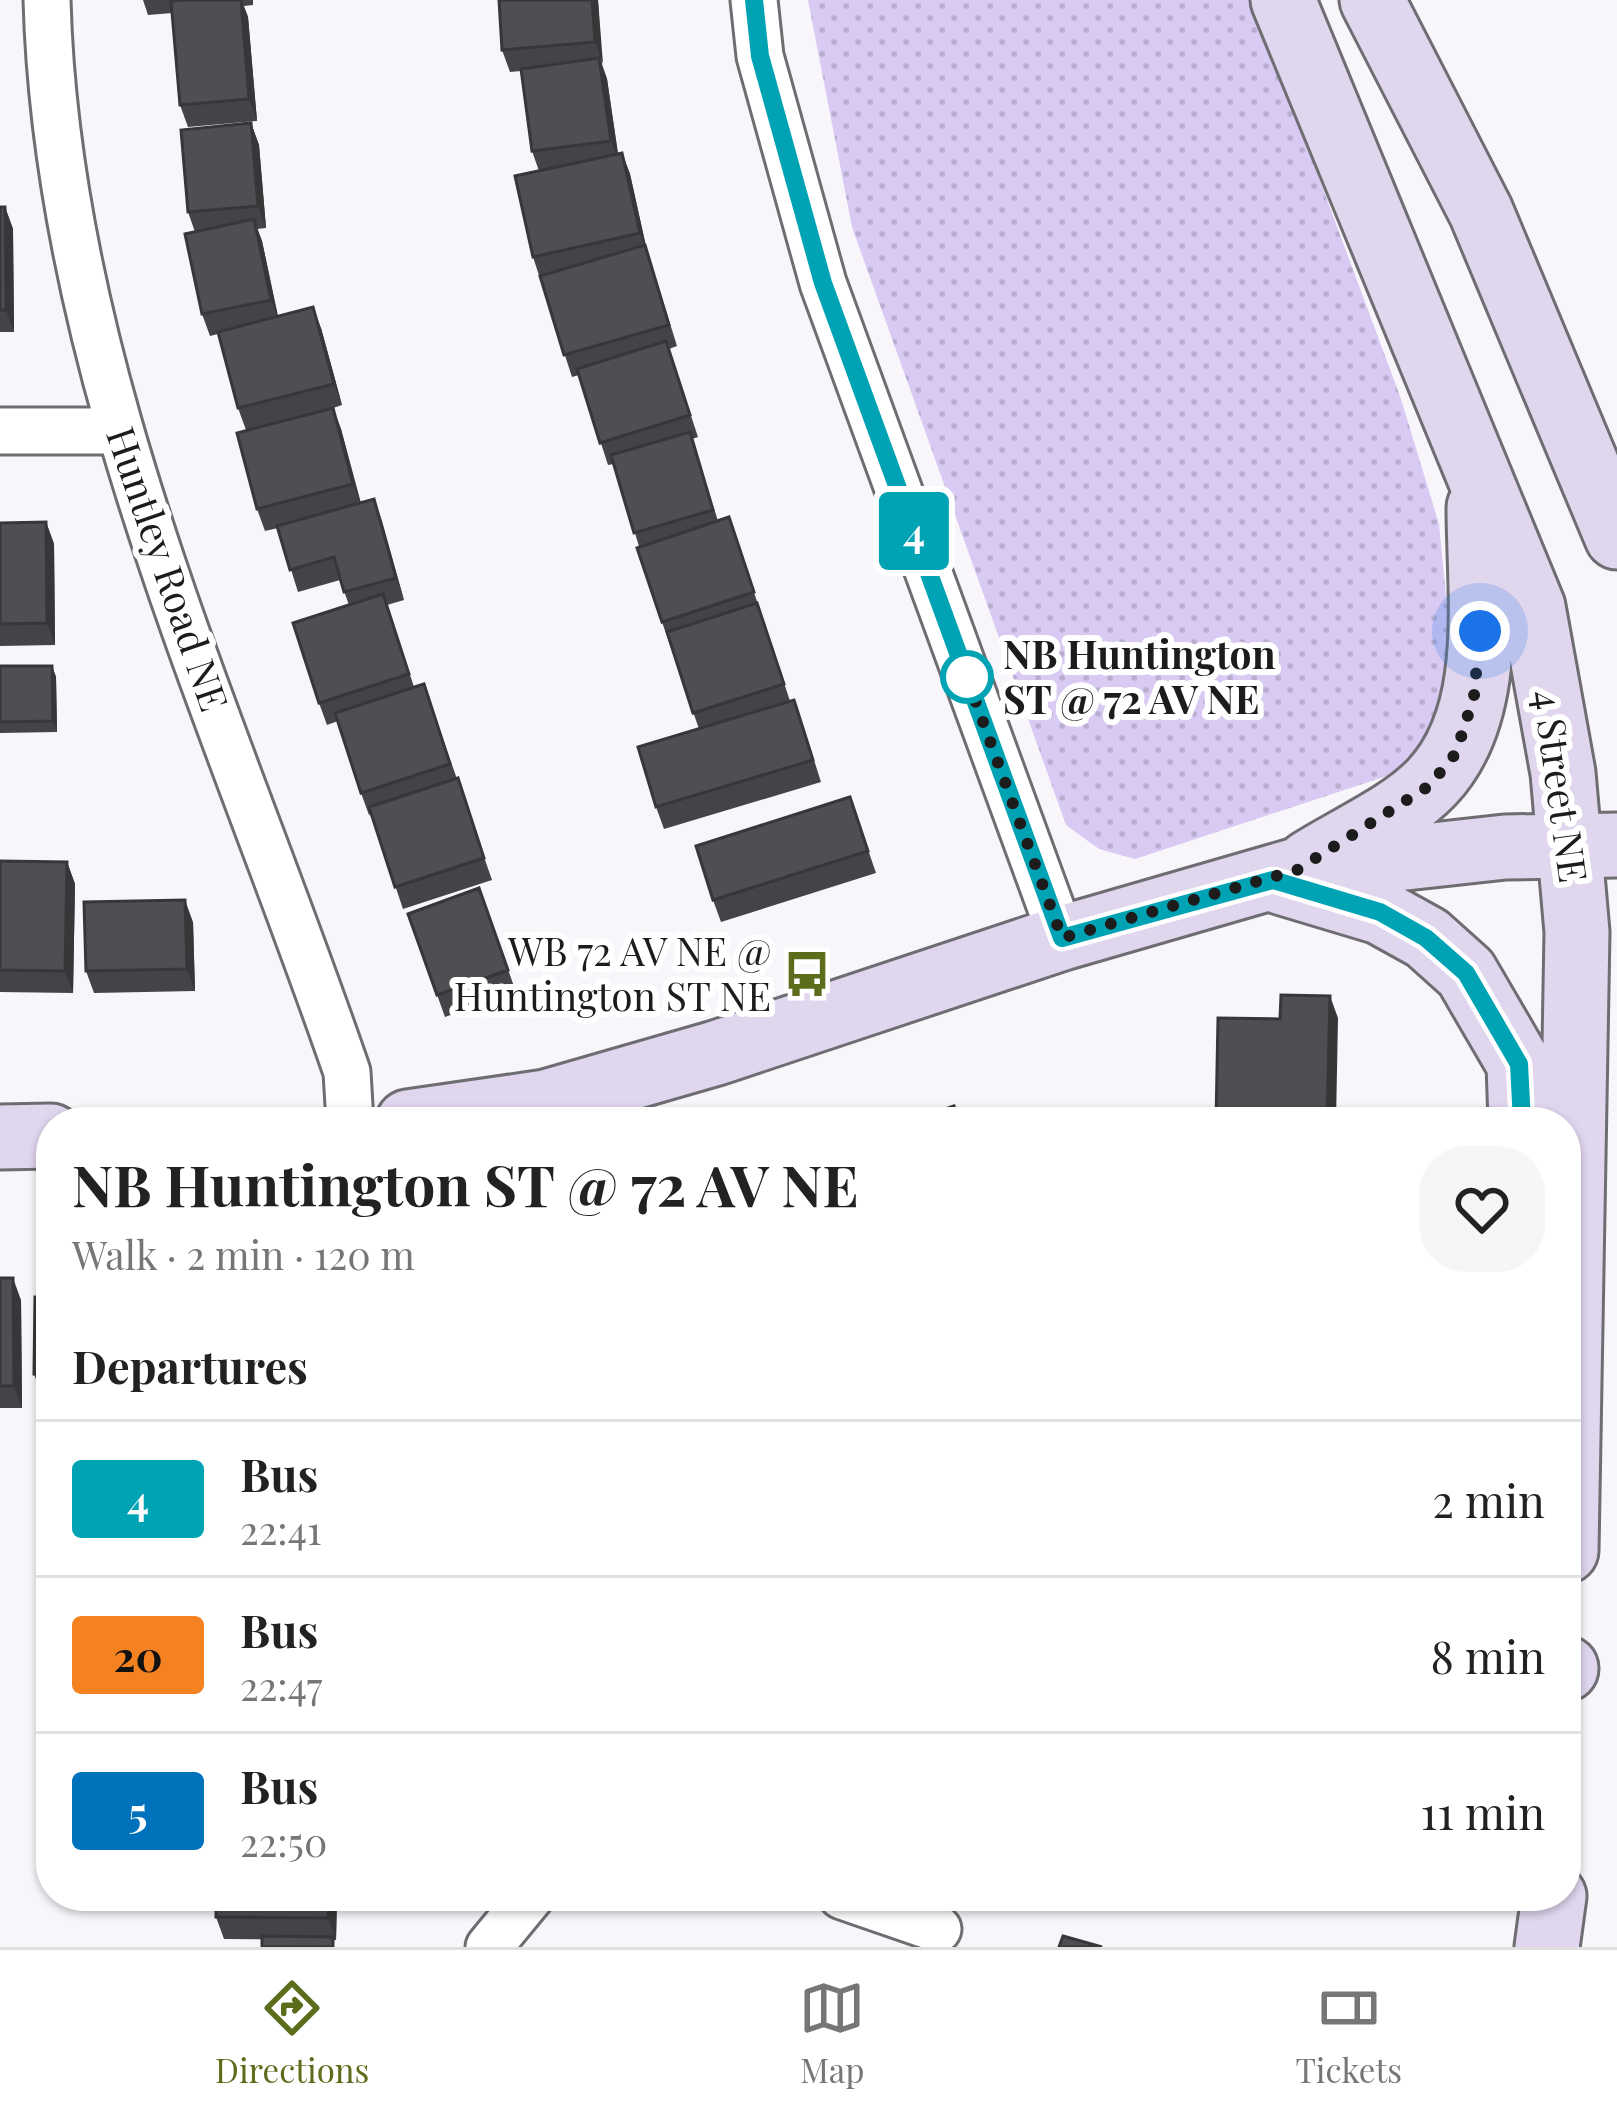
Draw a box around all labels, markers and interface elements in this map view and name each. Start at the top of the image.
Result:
street label: Huntley Road NE [96,419,242,717]
line badge: 4 [875,492,953,570]
text: 4 [903,503,925,559]
your location [1450,601,1510,661]
place label: NB Huntington ST @ 72 AV NE [1003,627,1276,724]
marker: NB Huntington ST @ 72 AV NE [942,652,992,702]
street label: 4 Street NE [1523,686,1601,885]
place label: WB 72 AV NE @ Huntington ST NE [454,924,771,1021]
bus stop icon: WB 72 AV NE @ Huntington ST NE [782,949,832,999]
text: NB Huntington ST @ 72 AV NE [72,1145,859,1221]
button: heart [1419,1146,1545,1272]
text: Walk · 2 min · 120 m [72,1228,415,1280]
text: Departures [72,1335,308,1395]
text: Bus [240,1443,318,1503]
text: 2 min [1432,1469,1545,1529]
text: 4 [127,1471,149,1527]
text: 22:41 [240,1503,321,1555]
text: Bus [240,1599,318,1659]
text: 8 min [1430,1625,1545,1685]
text: 20 [113,1627,163,1683]
text: 22:47 [240,1659,322,1711]
text: Bus [240,1755,318,1815]
text: 11 min [1420,1781,1545,1841]
text: 5 [128,1783,148,1839]
text: 22:50 [240,1815,327,1867]
tab: Directions [215,1975,369,2091]
tab: Map [799,1975,865,2091]
tab: Tickets [1295,1975,1402,2091]

